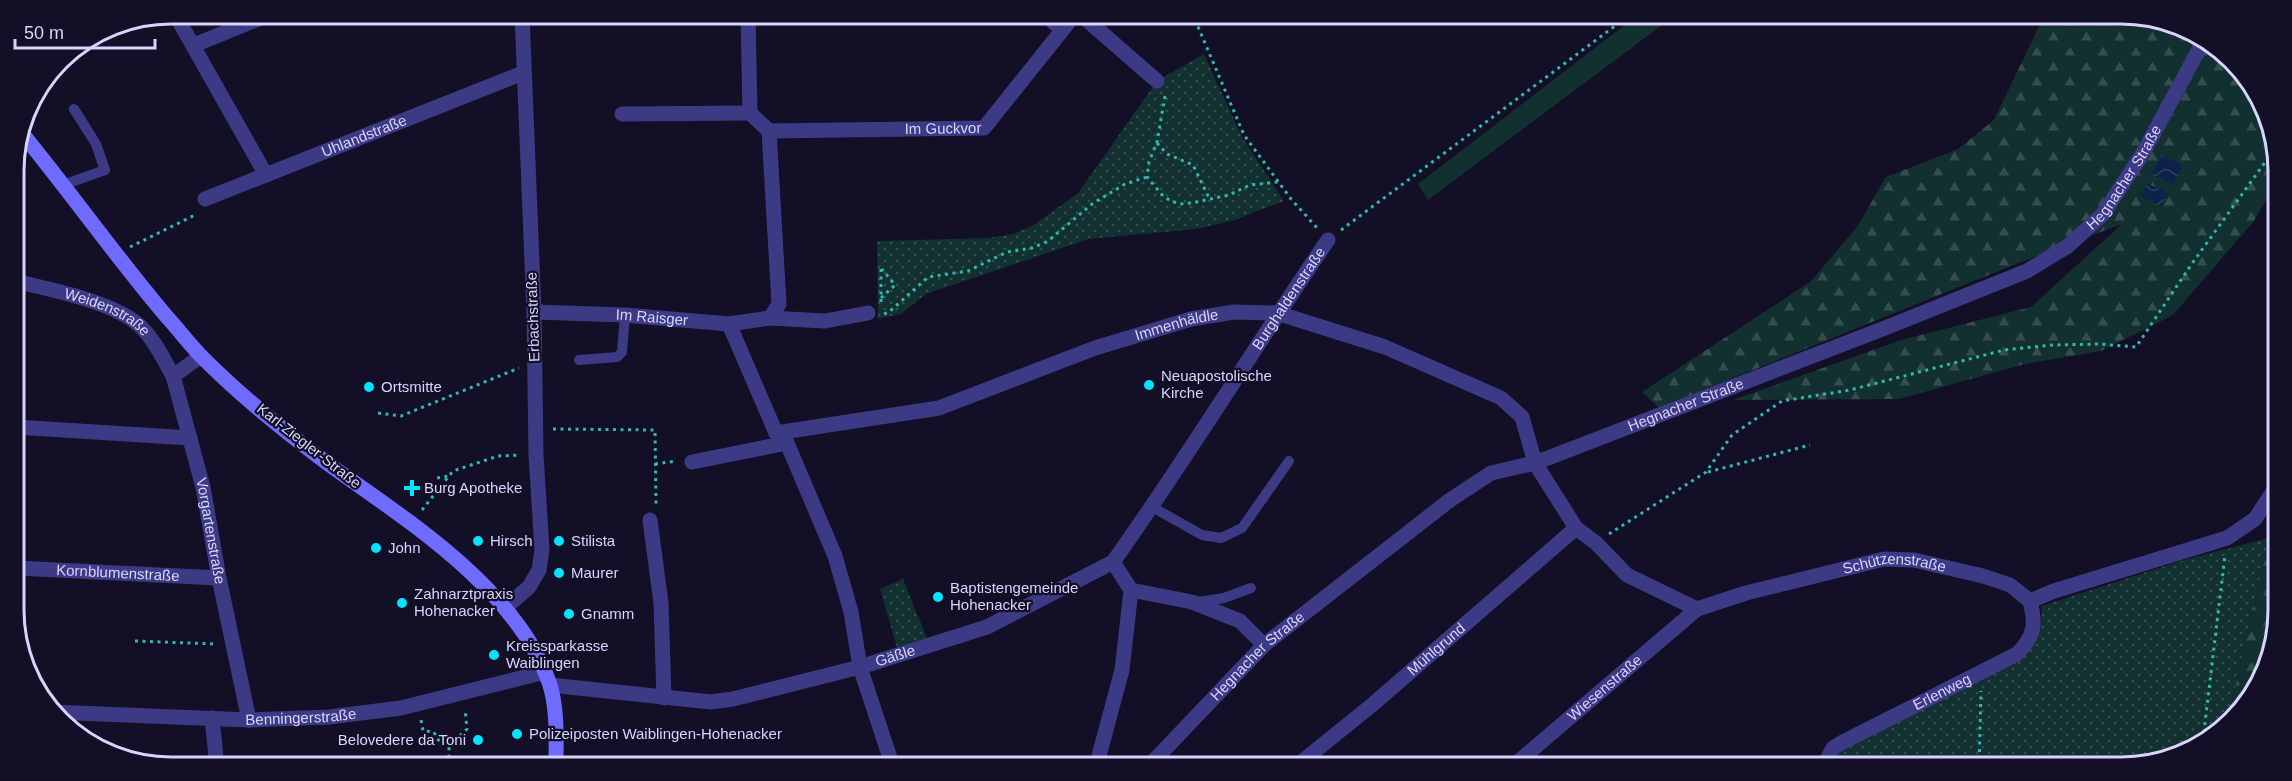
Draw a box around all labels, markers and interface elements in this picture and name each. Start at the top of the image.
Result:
scale bar [15,12,154,50]
text: 50 m [24,23,64,43]
street label: Uhlandstraße [319,111,409,160]
street label: Im Guckvor [905,119,981,137]
street label: Hegnacher Straße [2083,122,2164,233]
street label: Burghaldenstraße [1248,244,1329,353]
street label: Erbachstraße [522,272,543,362]
street label: Weidenstraße [63,284,154,339]
street label: Im Raisger [615,306,689,328]
street label: Immenhäldle [1133,306,1220,344]
place label: Neuapostolische Kirche [1161,367,1272,401]
street label: Hegnacher Straße [1625,374,1746,434]
place label: Ortsmitte [381,378,442,395]
marker: Neuapostolische Kirche [1142,378,1156,392]
marker: Ortsmitte [362,380,376,394]
street label: Karl-Ziegler-Straße [254,400,365,492]
street label: Vorgartenstraße [193,476,229,586]
place label: Burg Apotheke [424,479,522,496]
marker: Burg Apotheke [405,481,419,495]
place label: Hirsch [490,532,533,549]
place label: Stilista [571,532,616,549]
marker: Hirsch [471,534,485,548]
marker: Stilista [552,534,566,548]
place label: John [388,539,421,556]
marker: John [369,541,383,555]
street label: Schützenstraße [1841,549,1948,577]
street label: Kornblumenstraße [56,561,180,584]
place label: Maurer [571,564,619,581]
marker: Maurer [552,566,566,580]
place label: Baptistengemeinde Hohenacker [950,579,1078,613]
place label: Zahnarztpraxis Hohenacker [414,585,513,619]
marker: Baptistengemeinde Hohenacker [931,590,945,604]
marker: Zahnarztpraxis Hohenacker [395,596,409,610]
place label: Gnamm [581,605,634,622]
marker: Gnamm [562,607,576,621]
street label: Hegnacher Straße [1207,608,1308,704]
street label: Mühlgrund [1404,619,1468,678]
place label: Kreissparkasse Waiblingen [506,637,609,671]
street label: Gäßle [873,641,917,670]
marker: Kreissparkasse Waiblingen [487,648,501,662]
street label: Wiesenstraße [1564,651,1645,724]
street label: Erlenweg [1910,670,1973,713]
street label: Benningerstraße [245,705,357,728]
place label: Polizeiposten Waiblingen-Hohenacker [529,725,782,742]
marker: Polizeiposten Waiblingen-Hohenacker [510,727,524,741]
place label: Belovedere da Toni [338,731,466,748]
marker: Belovedere da Toni [471,733,485,747]

